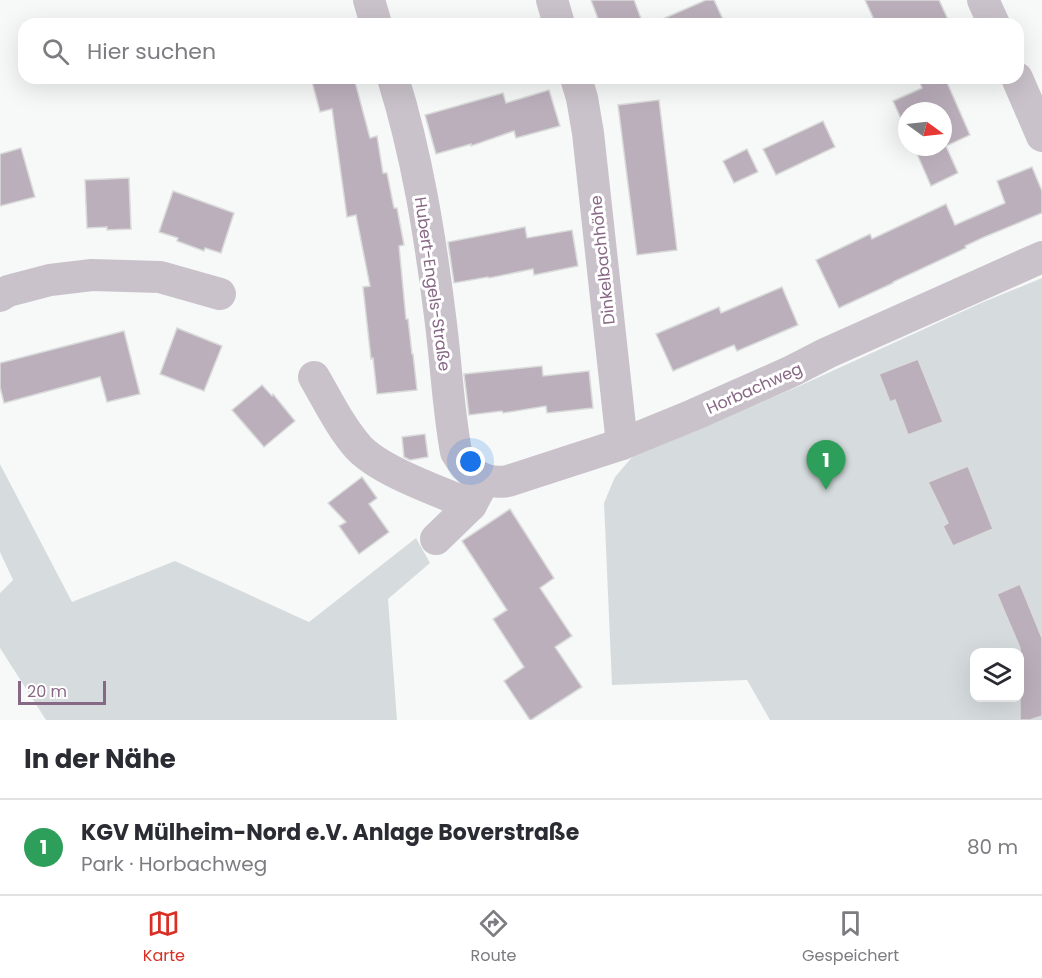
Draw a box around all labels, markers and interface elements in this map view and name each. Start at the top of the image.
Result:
search box [18,18,1024,84]
icon: search [39,35,72,68]
text: Hier suchen [87,36,216,67]
north arrow [898,102,952,156]
street label: Dinkelbachhöhe [584,194,621,326]
street label: Hubert-Engels-Straße [409,195,456,373]
street label: Horbachweg [703,357,806,420]
pin: 1 [806,440,846,490]
your location [456,447,485,476]
map controls [970,648,1024,702]
button: layers [970,648,1024,702]
scale bar [18,678,106,706]
text: 20 m [27,680,67,703]
text: In der Nähe [24,741,176,777]
text: KGV Mülheim-Nord e.V. Anlage Boverstraße [81,817,579,848]
text: 1 [40,833,47,861]
text: 80 m [967,833,1018,861]
text: Park · Horbachweg [81,850,267,878]
tab: Karte [143,907,185,968]
tab: Route [471,907,516,968]
tab: Gespeichert [802,907,899,968]

